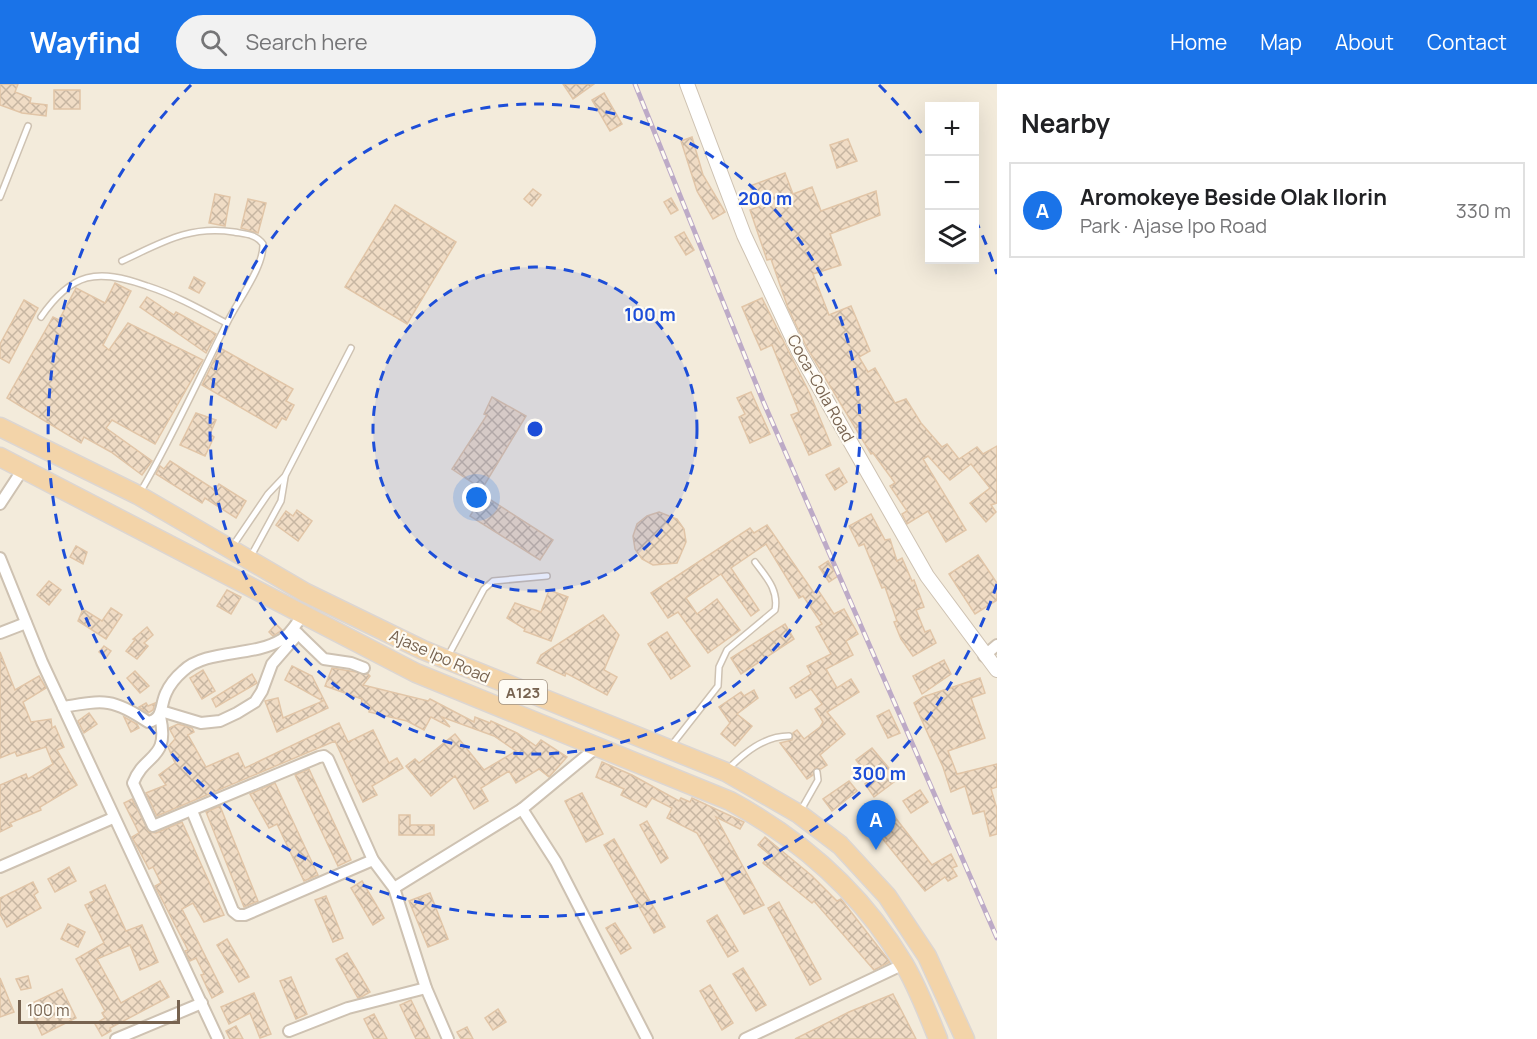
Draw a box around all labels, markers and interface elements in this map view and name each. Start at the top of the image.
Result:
search box [176,15,596,69]
text: Wayfind [30,23,140,61]
icon: search [197,26,230,59]
text: Search here [245,27,368,57]
text: Home [1170,28,1227,56]
text: Map [1260,28,1302,56]
text: About [1335,28,1394,56]
text: Contact [1427,28,1507,56]
map controls [925,102,979,264]
button: + [925,102,979,156]
text: Nearby [1021,105,1110,141]
button: − [925,156,979,210]
text: Aromokeye Beside Olak Ilorin [1080,182,1387,212]
text: 200 m [738,186,792,210]
text: A [1036,197,1049,224]
text: 330 m [1456,197,1511,224]
button: layers [925,210,979,264]
text: Park · Ajase Ipo Road [1080,212,1267,239]
text: 100 m [624,302,676,326]
street label: Coca-Cola Road [782,330,860,446]
centre of rings [525,419,545,439]
your location [462,483,491,512]
street label: Ajase Ipo Road [386,624,494,688]
road number: A123 [499,680,547,704]
text: 300 m [852,761,906,785]
pin: A [856,800,896,850]
scale bar [18,997,180,1024]
text: 100 m [27,999,70,1021]

